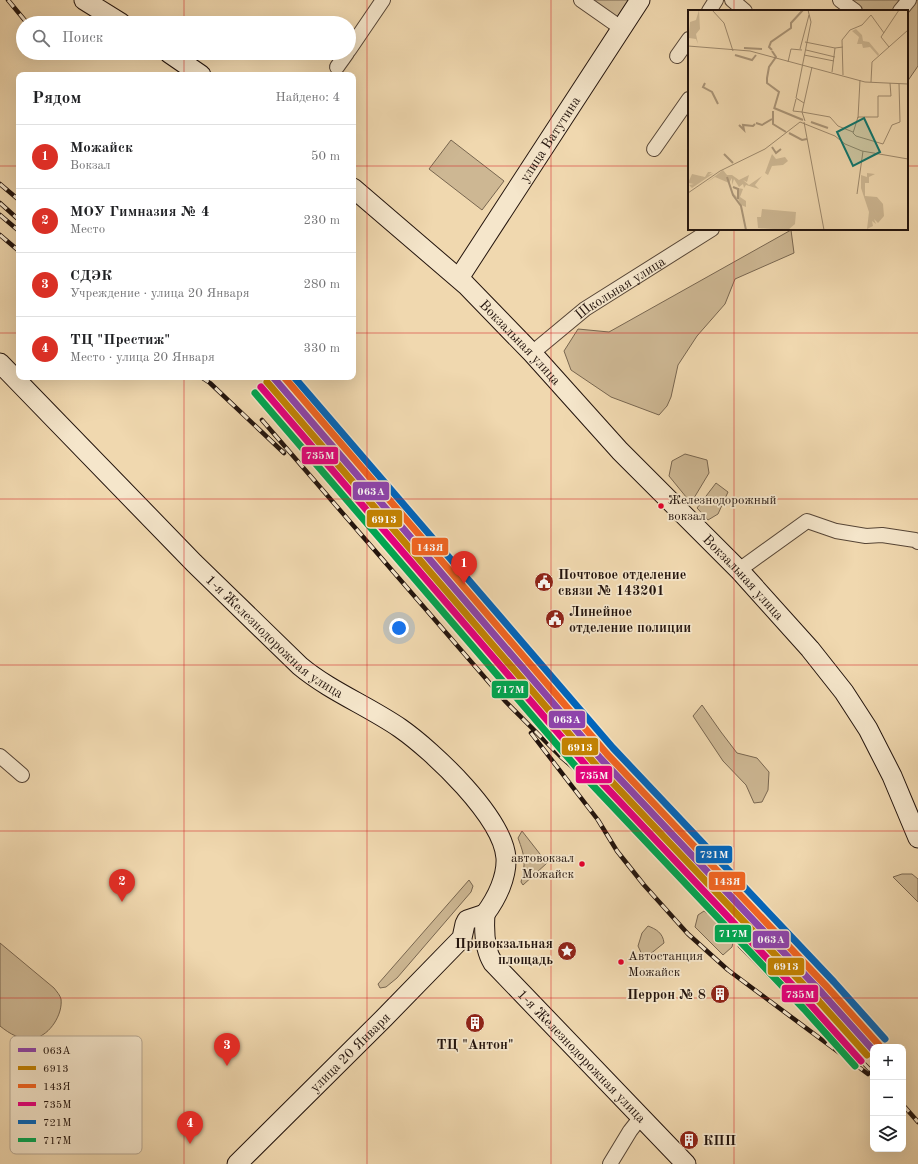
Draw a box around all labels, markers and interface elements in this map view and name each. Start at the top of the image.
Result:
inset map [688,10,908,230]
search box [16,16,356,60]
icon: search [30,27,52,49]
text: Поиск [62,31,103,46]
text: Рядом [32,90,81,107]
text: Найдено: 4 [276,91,340,104]
street label: улица Ватутина [517,94,583,185]
text: Можайск [70,141,133,156]
text: 1 [41,150,49,163]
text: 50 m [311,150,340,163]
text: Вокзал [70,159,111,172]
text: МОУ Гимназия № 4 [70,205,210,220]
text: 2 [41,214,49,227]
text: 230 m [303,214,340,227]
text: Место [70,223,105,236]
street label: Школьная улица [573,254,668,322]
text: СДЭК [70,269,112,284]
text: 3 [41,278,49,291]
text: 280 m [303,278,340,291]
text: Учреждение · улица 20 Января [70,287,249,300]
street label: Вокзальная улица [477,298,563,388]
text: ТЦ "Престиж" [70,333,170,348]
text: 4 [41,342,49,355]
text: 330 m [303,342,340,355]
text: Место · улица 20 Января [70,351,215,364]
line badge: 735М [301,446,339,465]
text: 735М [306,451,335,462]
line badge: 063А [352,481,390,501]
text: 063А [357,487,385,498]
place label: Железнодорожный вокзал [668,494,777,523]
marker: Железнодорожный вокзал [656,501,666,511]
line badge: 6913 [366,509,403,528]
text: 6913 [371,515,397,526]
street label: Вокзальная улица [700,532,786,623]
line badge: 143Я [411,537,449,556]
text: 143Я [416,543,444,554]
pin: 1 [451,551,477,584]
place label: Почтовое отделение связи № 143201 [558,568,686,598]
public building icon: Почтовое отделение связи № 143201 [533,571,555,593]
street label: 1-я Железнодорожная улица [203,573,345,701]
place label: Линейное отделение полиции [569,605,691,635]
public building icon: Линейное отделение полиции [544,608,566,630]
your location [389,618,409,638]
line badge: 717М [491,680,529,699]
text: 717М [496,685,525,696]
line badge: 063А [548,710,586,729]
text: 063А [553,715,581,726]
line badge: 6913 [561,737,599,756]
text: 6913 [567,743,593,754]
line badge: 735М [575,765,613,784]
text: 735М [580,771,609,782]
line badge: 721М [695,845,733,864]
text: 721М [700,850,729,861]
place label: автовокзал Можайск [511,852,574,881]
marker: автовокзал Можайск [577,859,587,869]
pin: 2 [109,869,135,902]
line badge: 143Я [708,871,746,891]
text: 143Я [713,877,741,888]
line badge: 717М [714,924,752,943]
text: 717М [719,929,748,940]
line badge: 063А [752,930,790,949]
text: 063А [757,935,785,946]
place label: Привокзальная площадь [455,937,553,967]
place icon: Привокзальная площадь [556,940,578,962]
place label: Автостанция Можайск [628,950,703,979]
marker: Автостанция Можайск [616,957,626,967]
line badge: 6913 [767,957,805,976]
text: 6913 [773,962,799,973]
building icon: Перрон № 8 [709,983,731,1005]
line badge: 735М [781,984,819,1003]
street label: 1-я Железнодорожная улица [514,987,648,1126]
place label: Перрон № 8 [627,988,706,1002]
text: 735М [786,990,815,1001]
street label: улица 20 Января [308,1010,393,1095]
building icon: ТЦ "Антон" [464,1012,486,1034]
pin: 3 [214,1033,240,1066]
legend [10,1036,142,1154]
place label: ТЦ "Антон" [437,1038,513,1052]
map controls [870,1044,906,1152]
button: + [870,1044,906,1080]
text: 063А [43,1046,71,1057]
text: 6913 [43,1064,69,1075]
button: − [870,1080,906,1116]
text: 143Я [43,1082,70,1093]
text: 735М [43,1100,71,1111]
pin: 4 [177,1111,203,1144]
button: layers [870,1116,906,1152]
text: 721М [43,1118,71,1129]
building icon: КПП [678,1129,700,1151]
place label: КПП [703,1134,736,1148]
text: 717М [43,1136,71,1147]

